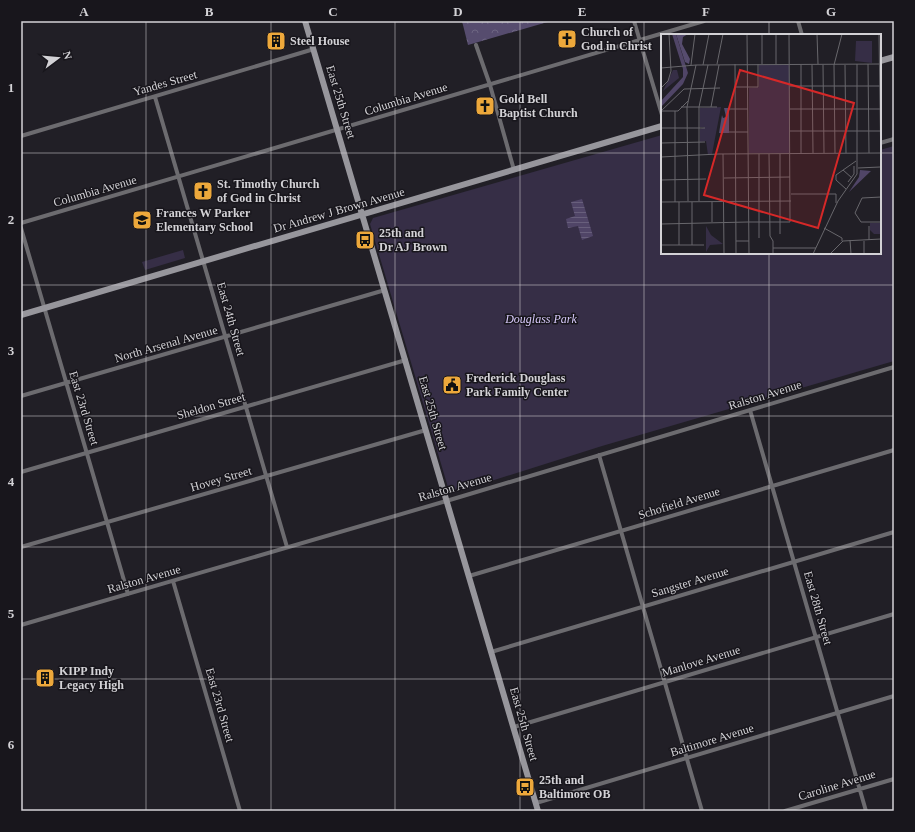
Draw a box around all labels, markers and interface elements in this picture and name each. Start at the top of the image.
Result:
text: A [79,4,89,19]
text: B [205,4,214,19]
text: C [328,4,338,19]
text: D [453,4,463,19]
text: E [578,4,586,19]
text: F [702,4,710,19]
text: G [826,4,836,19]
place label: Church of God in Christ [581,25,652,53]
church icon: Church of God in Christ [556,28,578,50]
building icon: Steel House [265,30,287,52]
place label: Steel House [290,34,350,48]
inset map [661,34,881,254]
north arrow [38,38,78,78]
text: N [61,50,74,61]
street label: East 25th Street [323,64,359,141]
street label: Yandes Street [131,67,199,99]
text: 1 [8,80,14,95]
street label: Columbia Avenue [363,80,449,118]
place label: Gold Bell Baptist Church [499,92,578,120]
church icon: Gold Bell Baptist Church [474,95,496,117]
street label: Columbia Avenue [52,172,138,210]
place label: St. Timothy Church of God in Christ [217,177,320,205]
church icon: St. Timothy Church of God in Christ [192,180,214,202]
street label: Dr Andrew J Brown Avenue [272,185,406,235]
place label: Frances W Parker Elementary School [156,206,254,234]
school or university icon: Frances W Parker Elementary School [131,209,153,231]
text: 2 [8,212,14,227]
place label: 25th and Dr AJ Brown [379,226,448,254]
bus stop icon: 25th and Dr AJ Brown [354,229,376,251]
street label: East 24th Street [214,281,248,358]
park label: Douglass Park [504,312,578,326]
street label: North Arsenal Avenue [113,323,219,365]
text: 3 [8,343,15,358]
street label: East 23rd Street [66,369,102,447]
place label: Frederick Douglass Park Family Center [466,371,569,399]
public building icon: Frederick Douglass Park Family Center [441,374,463,396]
street label: East 25th Street [416,375,450,452]
street label: Ralston Avenue [727,377,803,413]
street label: Sheldon Street [175,389,247,422]
street label: Hovey Street [189,463,254,494]
street label: Ralston Avenue [417,470,493,504]
text: 4 [8,474,15,489]
street label: Schofield Avenue [636,484,722,522]
street label: Ralston Avenue [106,562,182,596]
street label: Sangster Avenue [650,564,730,600]
street label: East 28th Street [801,570,835,647]
text: 5 [8,606,15,621]
street label: Manlove Avenue [660,642,742,680]
place label: KIPP Indy Legacy High [59,664,124,692]
street label: East 23rd Street [203,666,237,744]
building icon: KIPP Indy Legacy High [34,667,56,689]
street label: East 25th Street [507,686,541,763]
street label: Baltimore Avenue [668,721,756,759]
text: 6 [8,737,15,752]
street label: Caroline Avenue [797,767,877,803]
place label: 25th and Baltimore OB [539,773,610,801]
bus stop icon: 25th and Baltimore OB [514,776,536,798]

